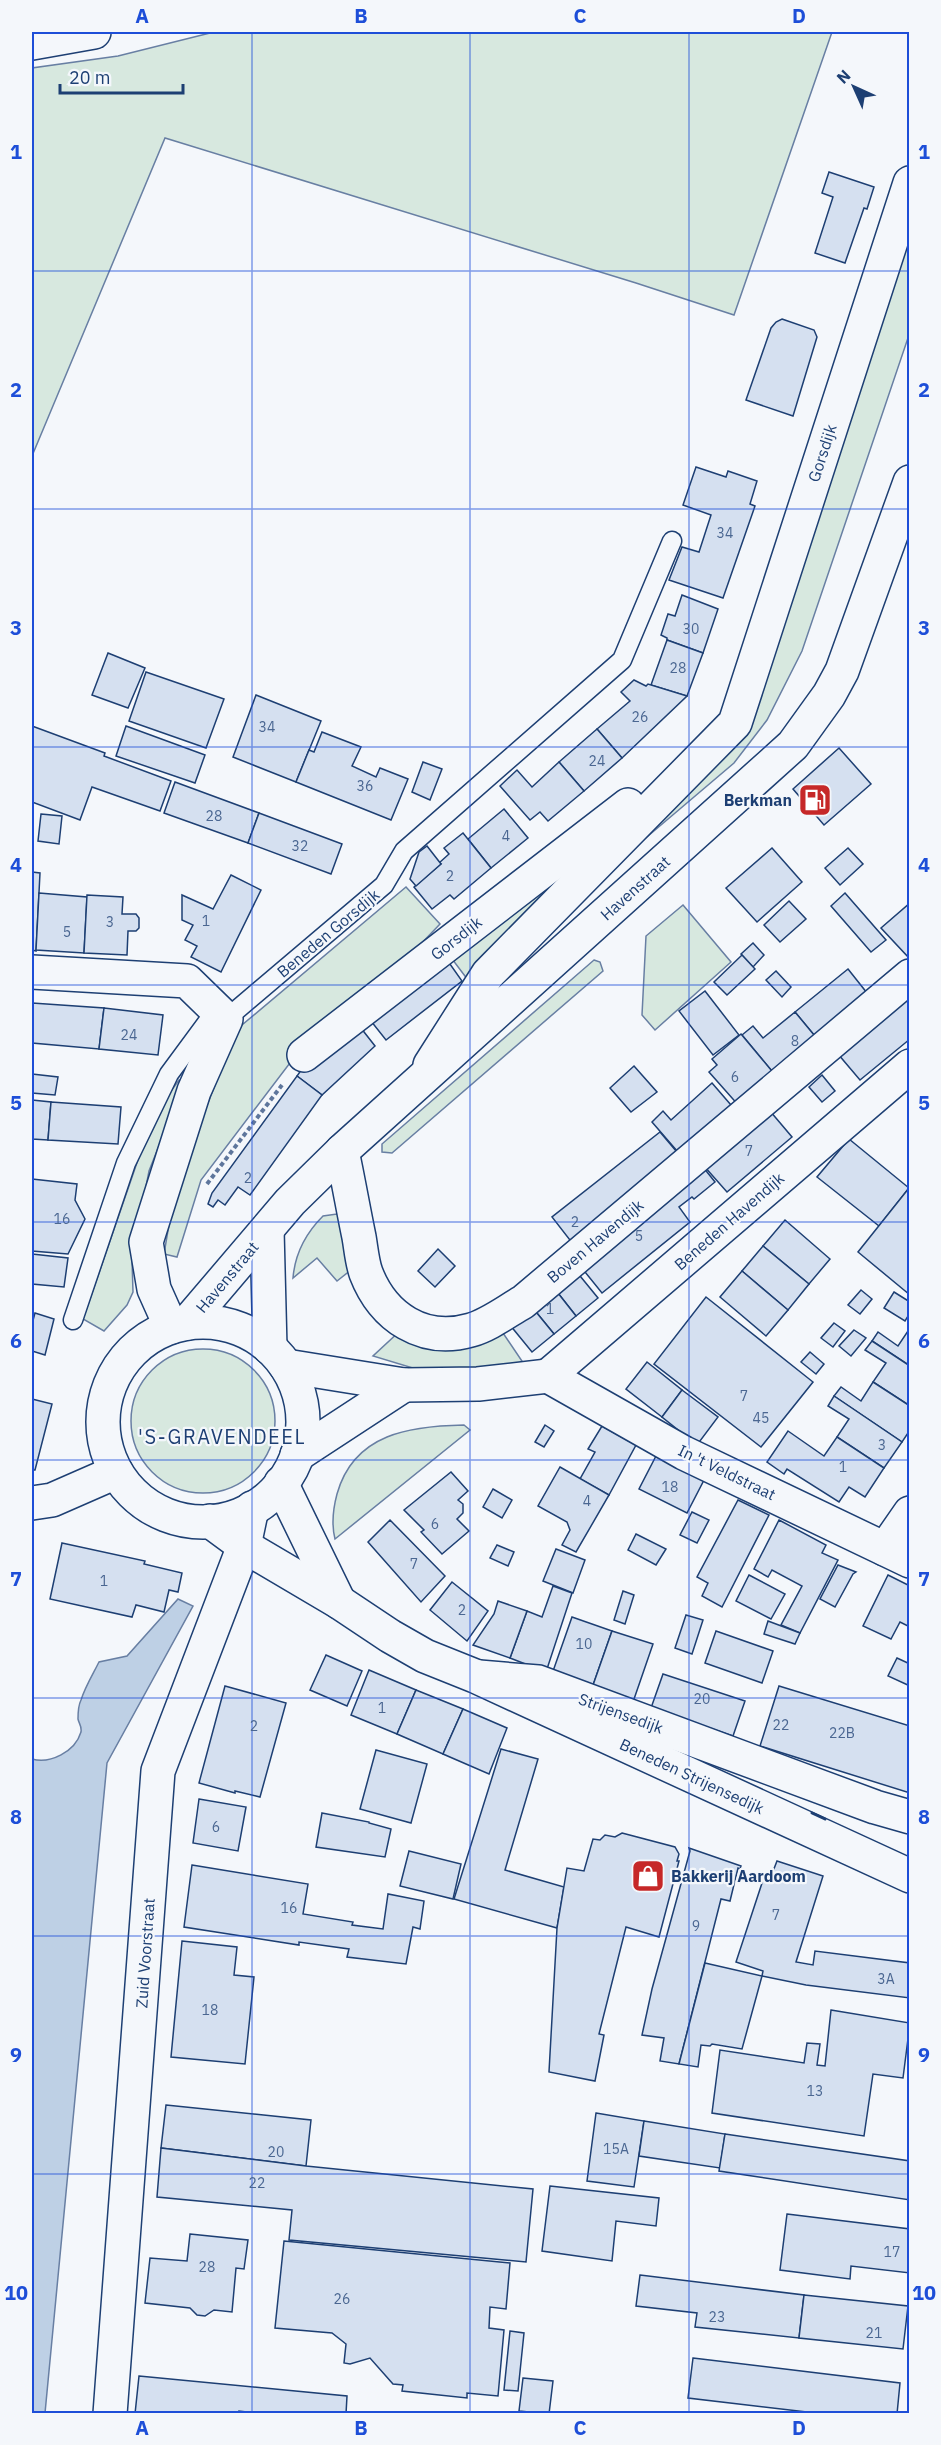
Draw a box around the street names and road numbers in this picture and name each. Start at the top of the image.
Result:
street label: Gorsdijk [803,421,841,484]
street label: Havenstraat [596,851,674,925]
street label: Beneden Gorsdijk [273,884,384,982]
street label: Gorsdijk [426,911,486,964]
street label: Beneden Havendijk [670,1167,788,1274]
street label: Boven Havendijk [543,1194,648,1287]
street label: Havenstraat [191,1237,263,1317]
street label: In 't Veldstraat [675,1440,779,1504]
street label: Strijensedijk [576,1688,667,1738]
street label: Beneden Strijensedijk [617,1734,768,1818]
street label: Zuid Voorstraat [131,1897,159,2009]

